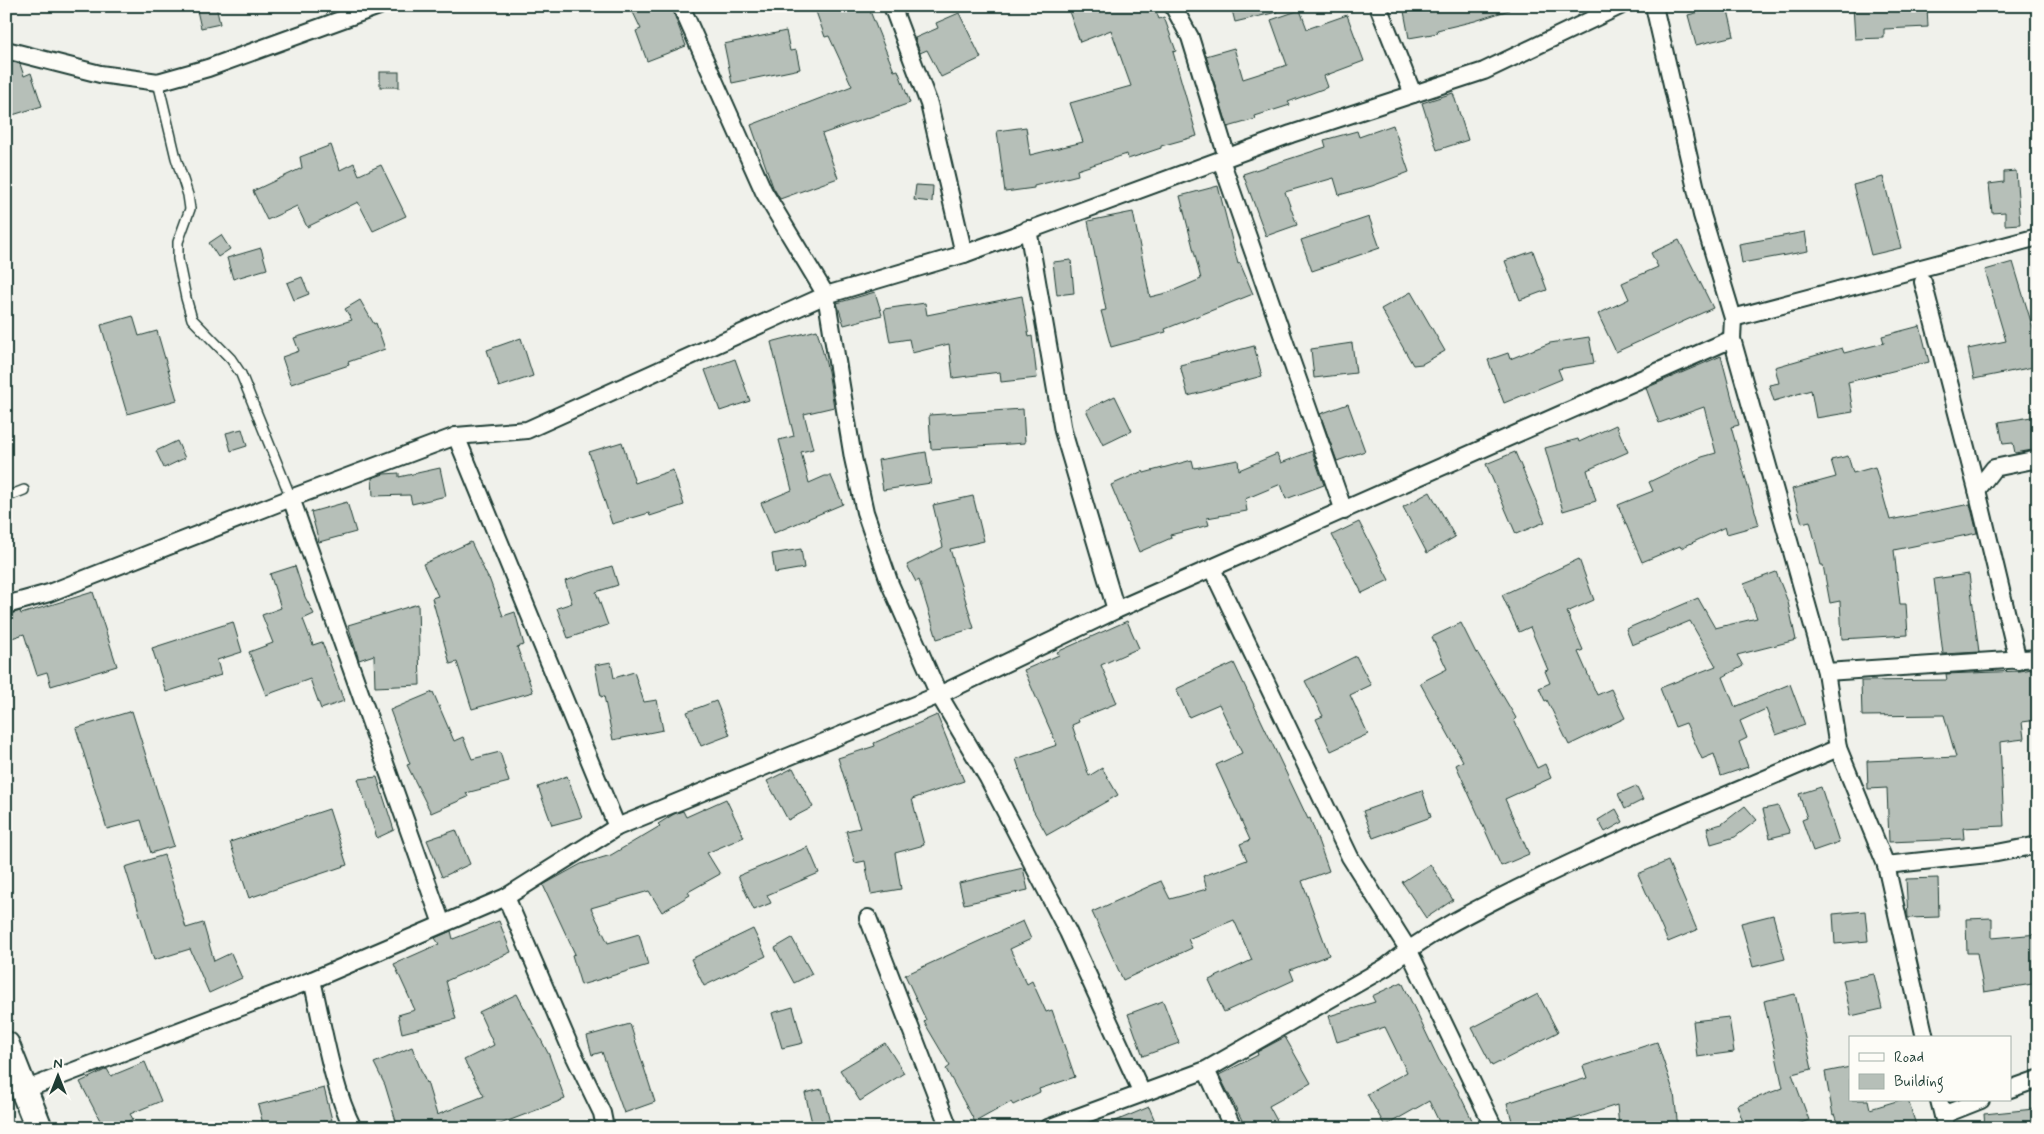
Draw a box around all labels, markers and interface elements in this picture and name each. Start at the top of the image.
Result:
legend [1849,1036,2012,1102]
text: Road [1894,1048,1924,1068]
north arrow [32,1052,82,1102]
text: N [53,1055,63,1073]
text: Building [1894,1072,1944,1093]

